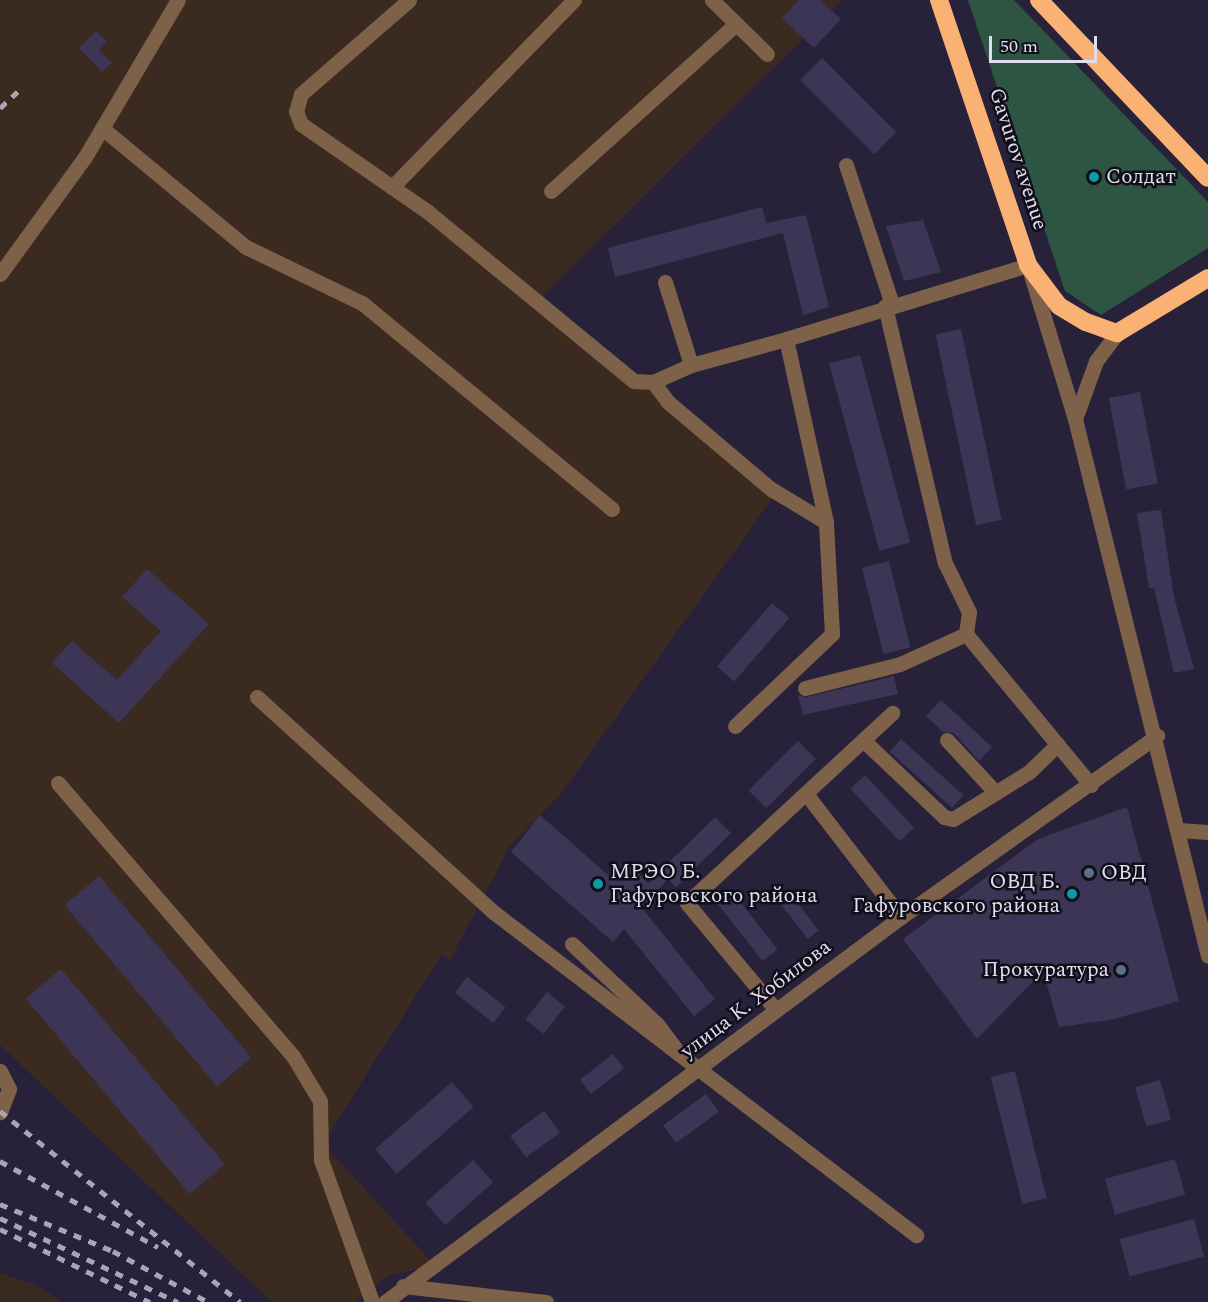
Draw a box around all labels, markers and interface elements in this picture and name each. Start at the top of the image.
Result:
scale bar [992,24,1100,62]
text: 50 m [1000,33,1038,60]
street label: Gavurov avenue [983,85,1053,233]
place label: Солдат [1106,164,1176,190]
marker: Солдат [1087,170,1101,184]
place label: МРЭО Б. Гафуровского района [610,859,818,909]
place label: ОВД [1101,860,1147,886]
marker: ОВД [1082,866,1096,880]
place label: ОВД Б. Гафуровского района [852,869,1060,919]
marker: МРЭО Б. Гафуровского района [591,877,605,891]
marker: ОВД Б. Гафуровского района [1065,887,1079,901]
street label: улица К. Хобилова [676,934,836,1064]
place label: Прокуратура [982,957,1109,983]
marker: Прокуратура [1114,963,1128,977]

